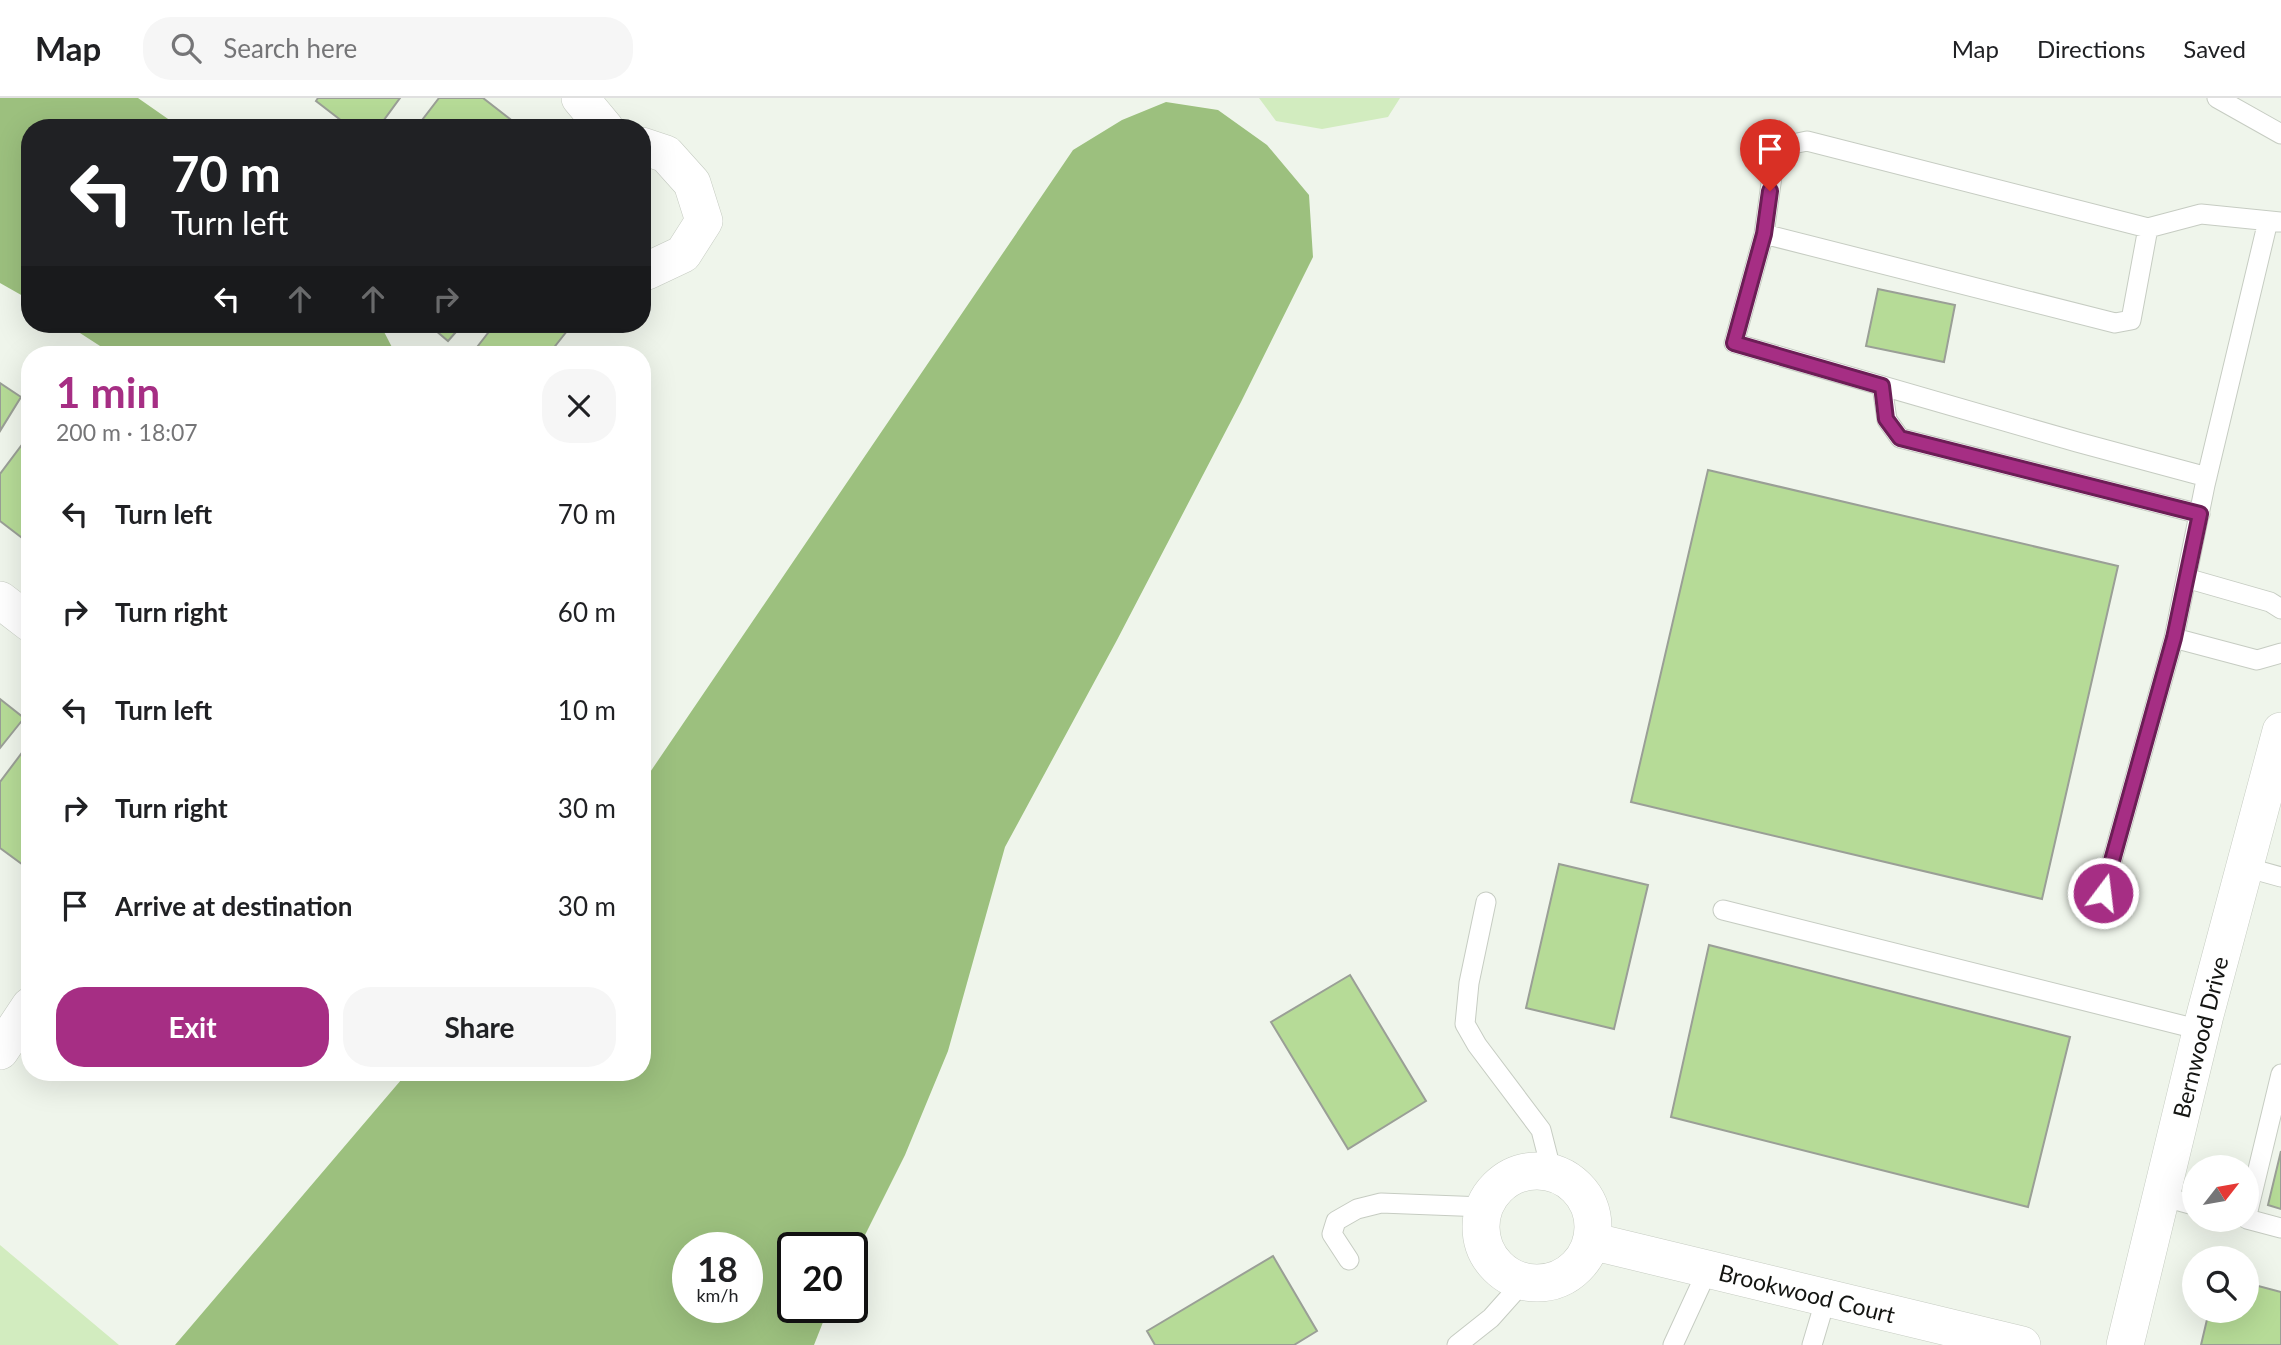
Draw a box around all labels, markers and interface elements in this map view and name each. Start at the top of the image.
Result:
search box [143,17,633,80]
text: Map [35,28,101,68]
icon: search [167,29,205,67]
text: Search here [223,32,357,64]
text: Map [1952,34,1999,63]
text: Directions [2037,34,2145,63]
text: Saved [2183,34,2246,63]
pin [1740,119,1800,191]
icon: arrive [1751,130,1789,168]
text: 70 m [171,144,281,202]
icon: left [56,147,147,238]
text: Turn left [171,203,288,242]
icon: left [208,280,246,318]
icon: ahead [281,280,319,318]
icon: ahead [354,280,392,318]
icon: right [427,280,465,318]
text: 1 min [56,367,160,417]
button: close [542,369,616,443]
text: 200 m · 18:07 [56,418,198,446]
icon: left [56,495,94,533]
text: Turn left [115,498,212,530]
text: 70 m [558,498,616,530]
icon: right [56,593,94,631]
text: Turn right [115,596,228,628]
text: 60 m [558,596,616,628]
icon: left [56,691,94,729]
text: Turn left [115,694,212,726]
text: 10 m [558,694,616,726]
icon: right [56,789,94,827]
text: Turn right [115,792,228,824]
text: 30 m [558,792,616,824]
position arrow [2066,856,2140,930]
icon: arrive [56,887,94,925]
text: Arrive at destination [115,890,352,922]
text: 30 m [558,890,616,922]
street label: Bernwood Drive [2166,953,2234,1121]
button: Exit [56,987,329,1067]
button: Share [343,987,616,1067]
north arrow [2182,1155,2259,1232]
map controls [2182,1155,2259,1323]
speed limit sign: 20 [777,1232,868,1323]
button: search [2182,1246,2259,1323]
text: 18 [697,1247,738,1289]
street label: Brookwood Court [1716,1258,1899,1329]
text: km/h [696,1284,739,1306]

